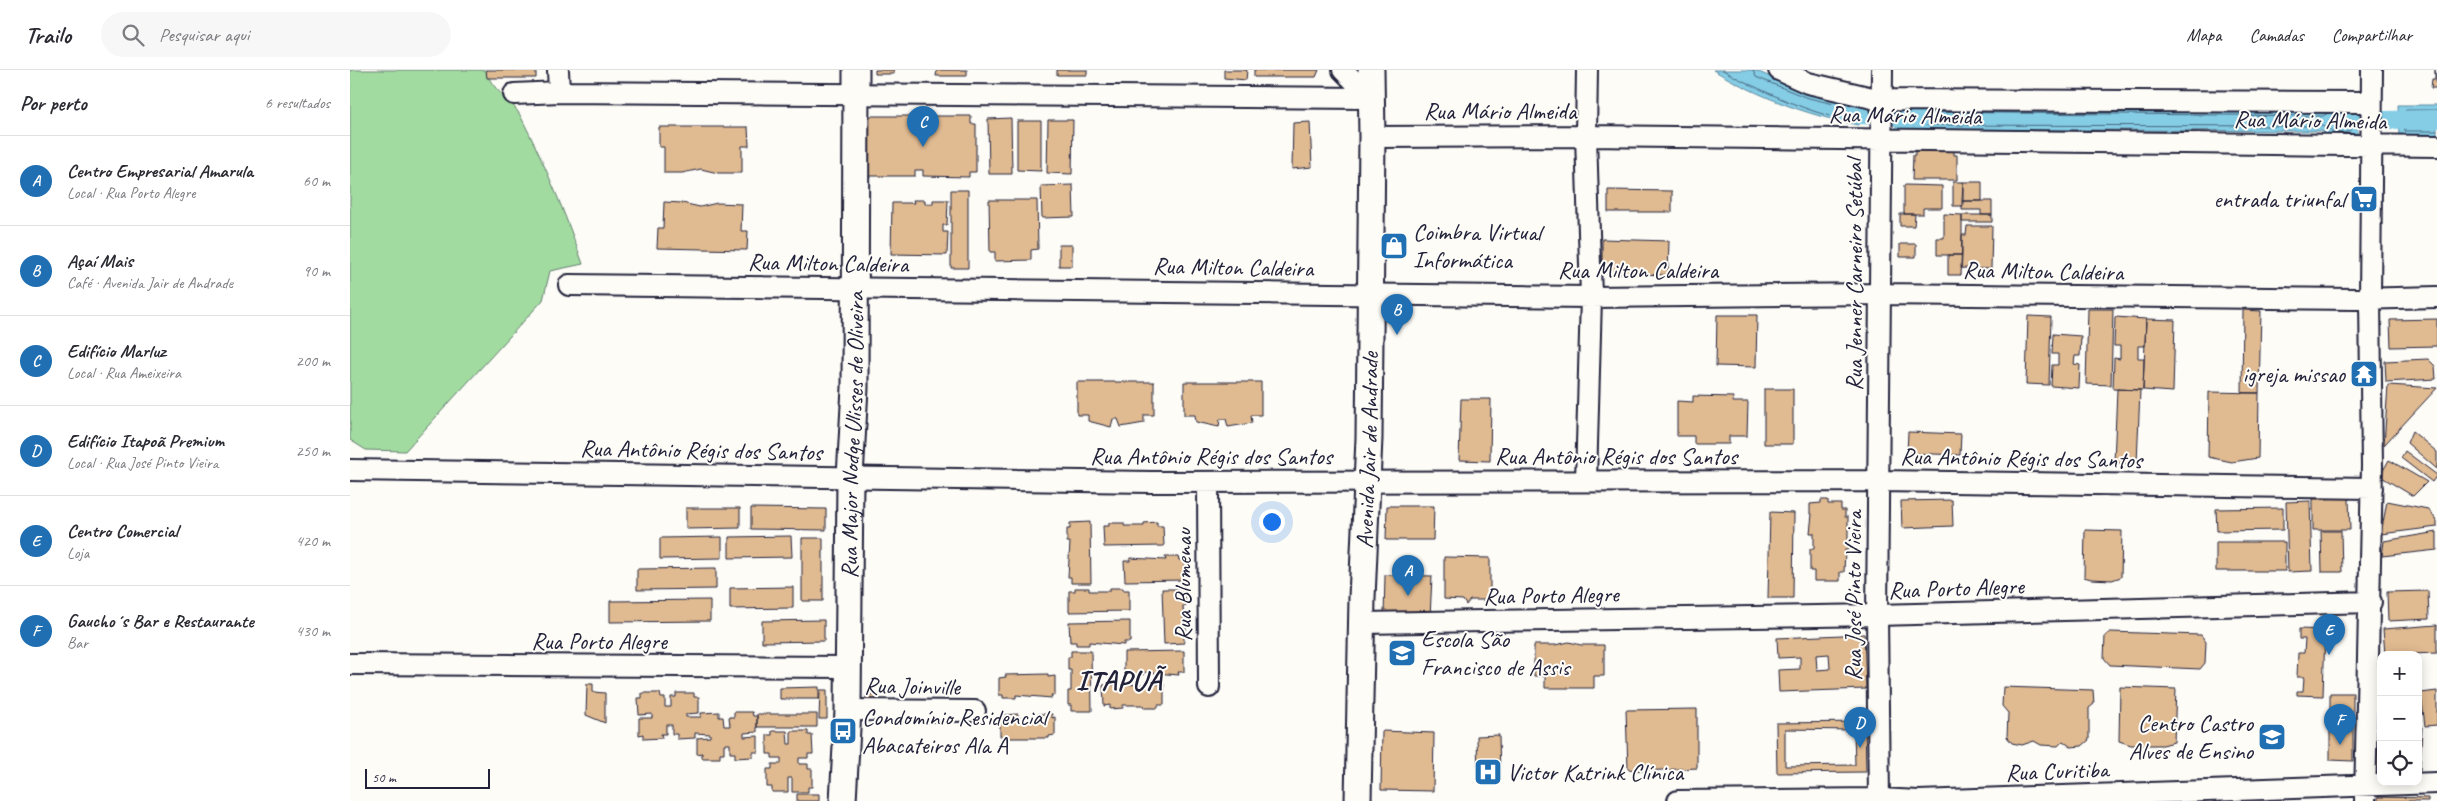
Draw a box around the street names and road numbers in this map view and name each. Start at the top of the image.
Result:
street label: Rua Mário Almeida [1424,96,1578,126]
street label: Rua Mário Almeida [1828,99,1983,131]
street label: Rua Mário Almeida [2233,104,2388,136]
street label: Rua Jenner Carneiro Setúbal [1839,155,1869,391]
street label: Rua Milton Caldeira [748,247,910,279]
street label: Rua Milton Caldeira [1153,251,1315,283]
street label: Rua Milton Caldeira [1558,255,1720,285]
street label: Rua Milton Caldeira [1963,255,2125,287]
street label: Rua Major Nodge Ulisses de Oliveira [834,290,870,579]
street label: Avenida Jair de Andrade [1349,350,1385,549]
street label: Rua Antônio Régis dos Santos [580,433,825,467]
street label: Rua Antônio Régis dos Santos [1090,441,1335,471]
street label: Rua Antônio Régis dos Santos [1495,441,1740,471]
street label: Rua Antônio Régis dos Santos [1900,441,2145,475]
street label: Rua José Pinto Vieira [1838,509,1868,681]
street label: Rua Blumenau [1168,526,1198,642]
street label: Rua Porto Alegre [1888,571,2026,605]
street label: Rua Porto Alegre [1483,579,1621,611]
street label: Rua Porto Alegre [531,626,669,656]
street label: Rua Joinville [864,670,962,702]
street label: Rua Curitiba [2005,754,2111,788]

